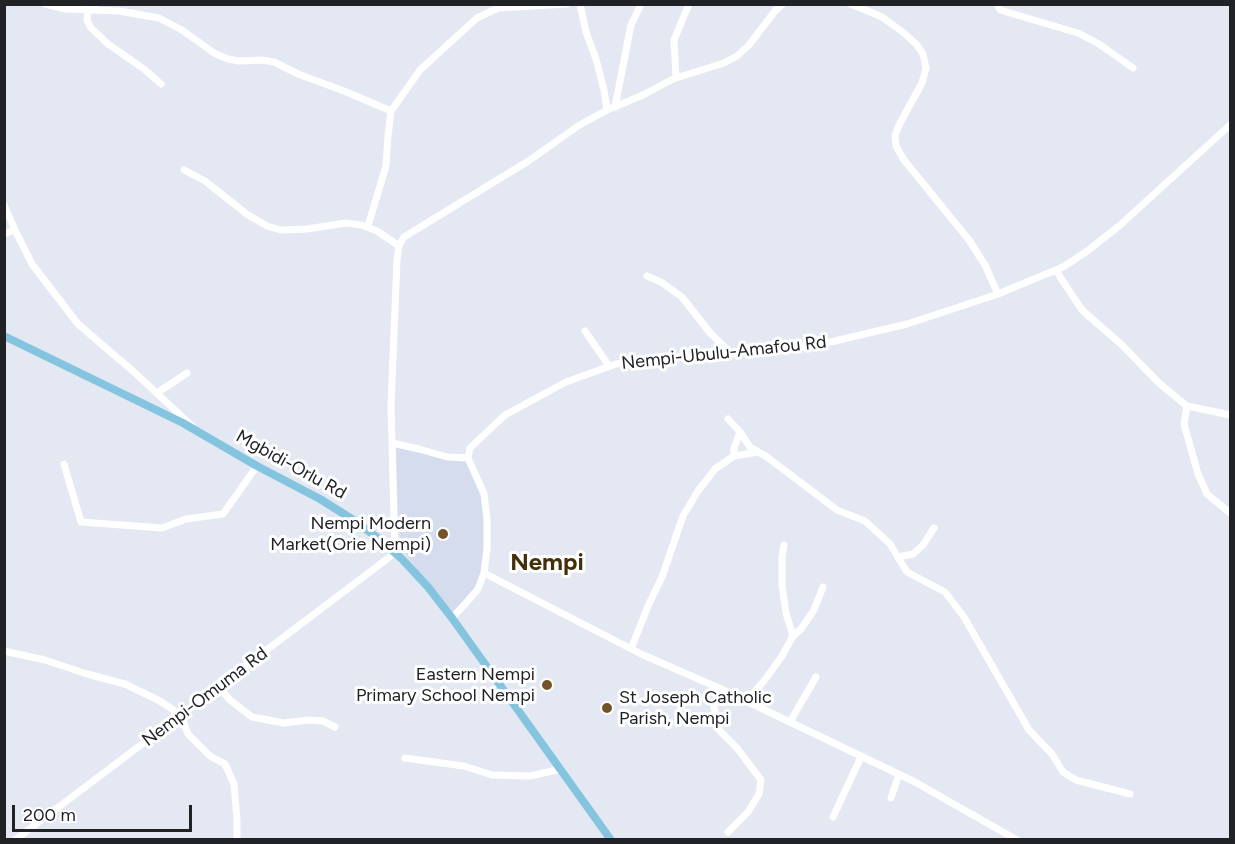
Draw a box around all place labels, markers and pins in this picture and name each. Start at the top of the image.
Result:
place label: Nempi Modern Market(Orie Nempi) [270,513,431,556]
marker: Nempi Modern Market(Orie Nempi) [436,527,450,541]
place label: Eastern Nempi Primary School Nempi [356,664,535,706]
marker: Eastern Nempi Primary School Nempi [540,678,554,692]
place label: St Joseph Catholic Parish, Nempi [619,687,772,730]
marker: St Joseph Catholic Parish, Nempi [600,701,614,715]

